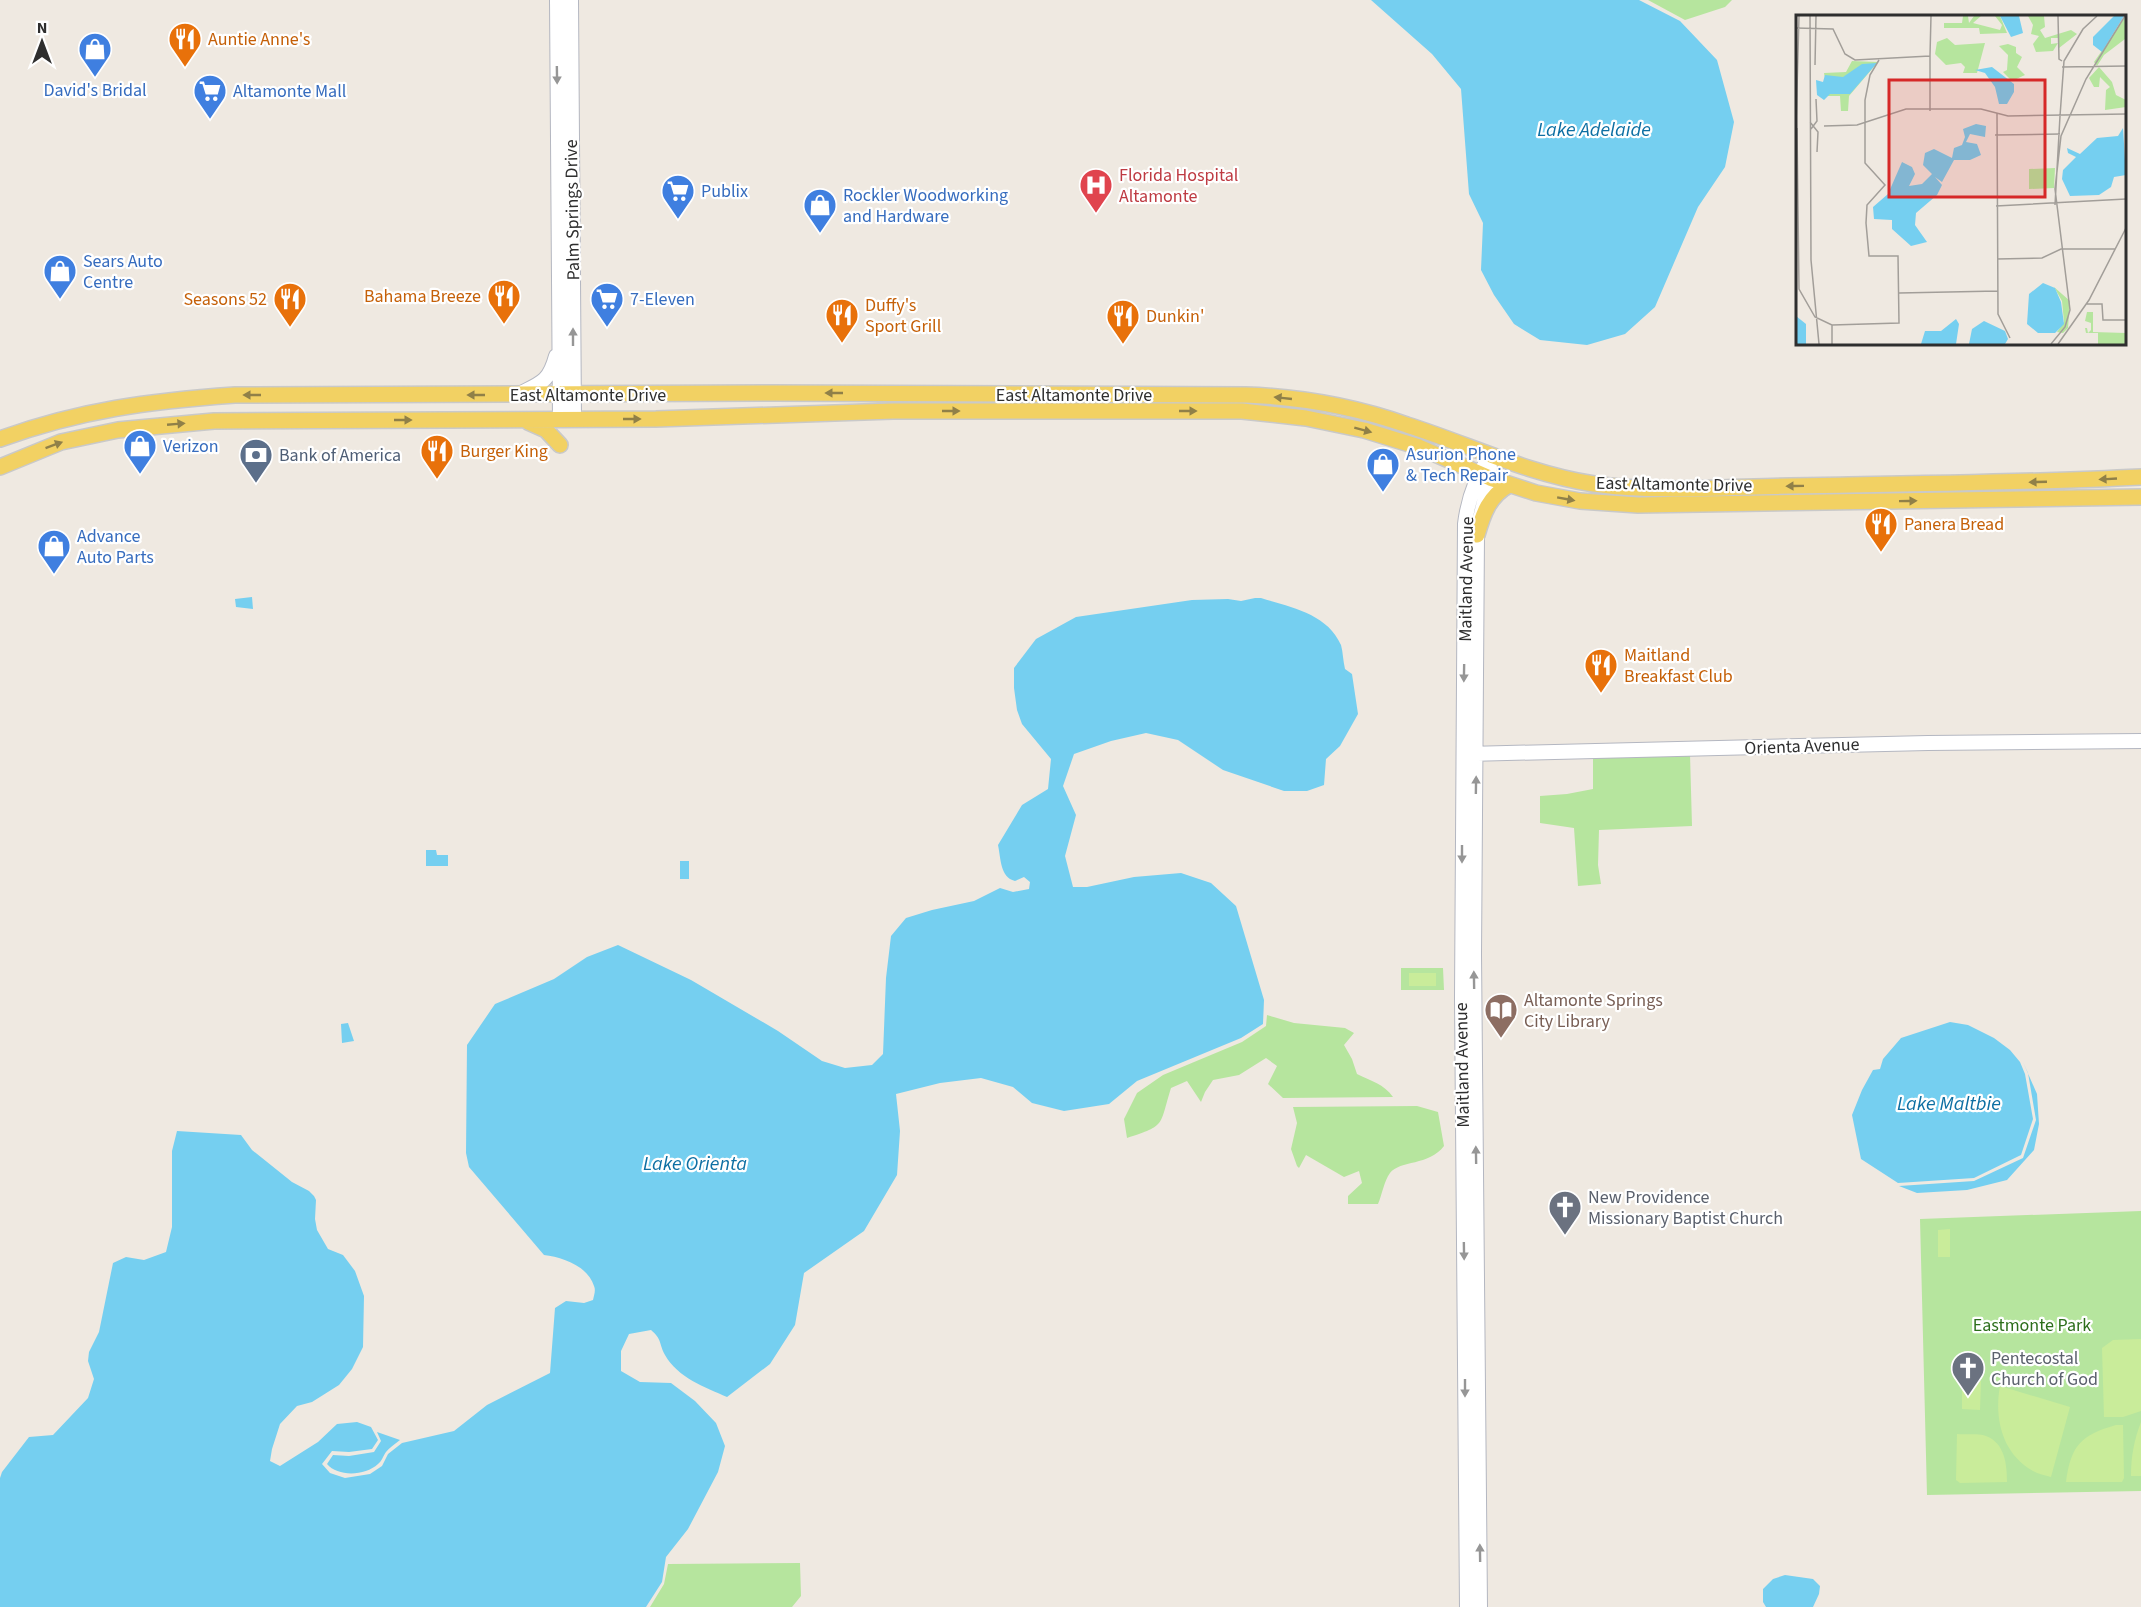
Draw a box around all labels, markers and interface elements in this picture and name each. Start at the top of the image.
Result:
north arrow [12,12,72,72]
inset map [1796,15,2126,345]
text: N [37,17,47,39]
restaurant icon: Auntie Anne's [167,21,203,68]
place label: Auntie Anne's [208,27,310,52]
shop icon: David's Bridal [77,31,113,78]
one-way arrow [553,65,562,84]
supermarket icon: Altamonte Mall [192,73,228,120]
place label: David's Bridal [43,78,147,103]
place label: Altamonte Mall [233,79,346,104]
water label: Lake Adelaide [1537,116,1651,144]
street label: Palm Springs Drive [559,139,586,281]
place label: Florida Hospital Altamonte [1119,163,1238,209]
hospital icon: Florida Hospital Altamonte [1078,167,1114,214]
supermarket icon: Publix [660,173,696,220]
place label: Publix [701,179,748,204]
place label: Rockler Woodworking and Hardware [843,183,1008,229]
shop icon: Rockler Woodworking and Hardware [802,187,838,234]
place label: Sears Auto Centre [83,249,163,295]
shop icon: Sears Auto Centre [42,253,78,300]
restaurant icon: Bahama Breeze [486,278,522,325]
restaurant icon: Seasons 52 [272,281,308,328]
supermarket icon: 7-Eleven [589,281,625,328]
place label: Bahama Breeze [364,284,481,309]
place label: Seasons 52 [183,287,267,312]
place label: 7-Eleven [630,287,695,312]
place label: Duffy's Sport Grill [865,293,941,339]
restaurant icon: Duffy's Sport Grill [824,297,860,344]
restaurant icon: Dunkin' [1105,298,1141,345]
place label: Dunkin' [1146,304,1204,329]
one-way arrow [568,327,578,346]
street label: East Altamonte Drive [510,383,666,408]
street label: East Altamonte Drive [996,383,1152,408]
one-way arrow [825,388,844,398]
one-way arrow [242,390,261,400]
one-way arrow [467,390,486,400]
one-way arrow [1274,393,1293,403]
one-way arrow [942,406,961,416]
one-way arrow [1179,406,1198,416]
one-way arrow [623,414,642,424]
one-way arrow [393,415,412,425]
one-way arrow [167,419,186,429]
one-way arrow [1354,426,1372,435]
shop icon: Verizon [122,428,158,475]
restaurant icon: Burger King [419,433,455,480]
place label: Verizon [163,434,219,459]
bank icon: Bank of America [238,437,274,484]
place label: Burger King [460,439,548,464]
one-way arrow [46,440,64,450]
place label: Asurion Phone & Tech Repair [1406,442,1516,488]
place label: Bank of America [279,443,401,468]
shop icon: Asurion Phone & Tech Repair [1365,446,1401,493]
street label: East Altamonte Drive [1596,471,1752,498]
one-way arrow [2099,474,2118,483]
one-way arrow [2028,477,2047,486]
one-way arrow [1785,481,1804,491]
one-way arrow [1556,495,1575,504]
one-way arrow [1899,496,1918,506]
restaurant icon: Panera Bread [1863,506,1899,553]
place label: Panera Bread [1904,512,2004,537]
street label: Maitland Avenue [1453,516,1480,642]
place label: Advance Auto Parts [77,524,154,570]
shop icon: Advance Auto Parts [36,528,72,575]
place label: Maitland Breakfast Club [1624,643,1733,689]
restaurant icon: Maitland Breakfast Club [1583,647,1619,694]
one-way arrow [1459,664,1469,683]
street label: Orienta Avenue [1744,732,1860,761]
one-way arrow [1471,775,1481,794]
one-way arrow [1457,845,1467,864]
one-way arrow [1469,970,1479,989]
place label: Altamonte Springs City Library [1524,988,1663,1034]
library icon: Altamonte Springs City Library [1483,992,1519,1039]
street label: Maitland Avenue [1449,1002,1476,1128]
water label: Lake Maltbie [1897,1090,2001,1118]
one-way arrow [1471,1145,1481,1164]
water label: Lake Orienta [643,1150,747,1178]
place label: New Providence Missionary Baptist Church [1588,1185,1783,1231]
church icon: New Providence Missionary Baptist Church [1547,1189,1583,1236]
one-way arrow [1459,1241,1469,1260]
park label: Eastmonte Park [1973,1313,2091,1338]
place label: Pentecostal Church of God [1991,1346,2098,1392]
church icon: Pentecostal Church of God [1950,1350,1986,1397]
one-way arrow [1460,1378,1470,1397]
one-way arrow [1475,1543,1484,1562]

